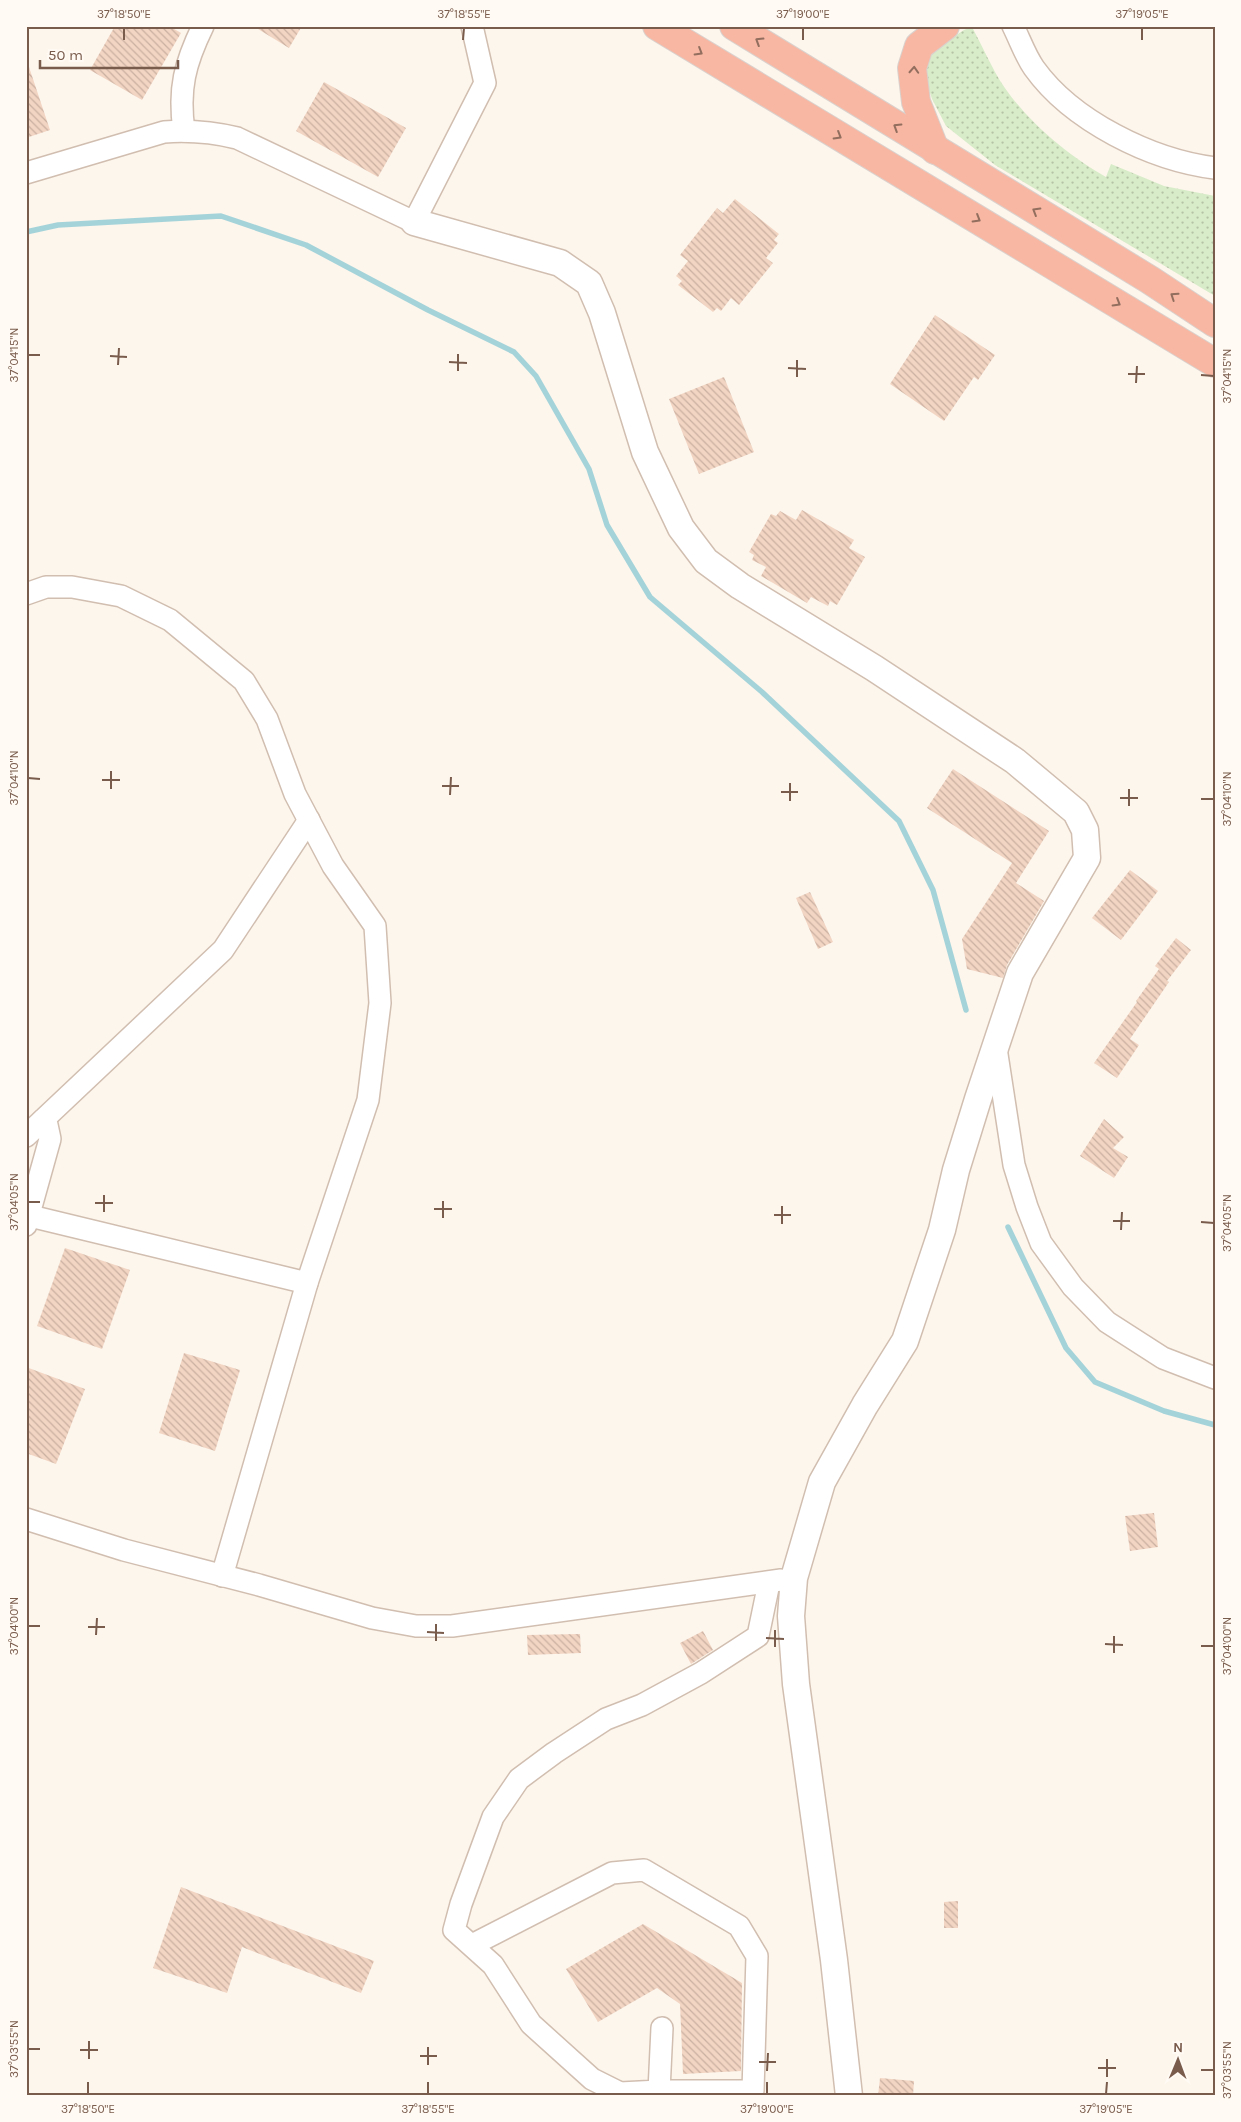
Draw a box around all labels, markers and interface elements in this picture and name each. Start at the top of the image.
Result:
text: 37°18'50"E [97,7,151,21]
text: 37°18'55"E [437,7,491,21]
text: 37°19'00"E [776,7,830,21]
text: 37°19'05"E [1115,7,1169,21]
scale bar [40,38,178,70]
one-way arrow [755,38,764,48]
one-way arrow [694,45,703,55]
text: 50 m [48,46,83,64]
one-way arrow [908,66,919,74]
one-way arrow [894,123,903,133]
one-way arrow [833,129,842,139]
one-way arrow [1032,208,1041,218]
one-way arrow [972,213,981,223]
one-way arrow [1170,293,1179,303]
one-way arrow [1111,297,1120,307]
text: 37°04'15"N [7,328,21,382]
text: 37°04'15"N [1220,349,1234,403]
text: 37°04'10"N [7,750,21,806]
text: 37°04'10"N [1220,771,1234,827]
text: 37°04'05"N [7,1173,21,1231]
text: 37°04'05"N [1220,1194,1234,1252]
text: 37°04'00"N [7,1597,21,1655]
text: 37°04'00"N [1220,1617,1234,1675]
text: 37°03'55"N [7,2020,21,2078]
north arrow [1154,2034,1204,2084]
text: N [1173,2039,1183,2056]
text: 37°03'55"N [1220,2041,1234,2099]
text: 37°18'50"E [61,2102,115,2116]
text: 37°18'55"E [401,2102,455,2116]
text: 37°19'00"E [740,2102,794,2116]
text: 37°19'05"E [1079,2102,1133,2116]

